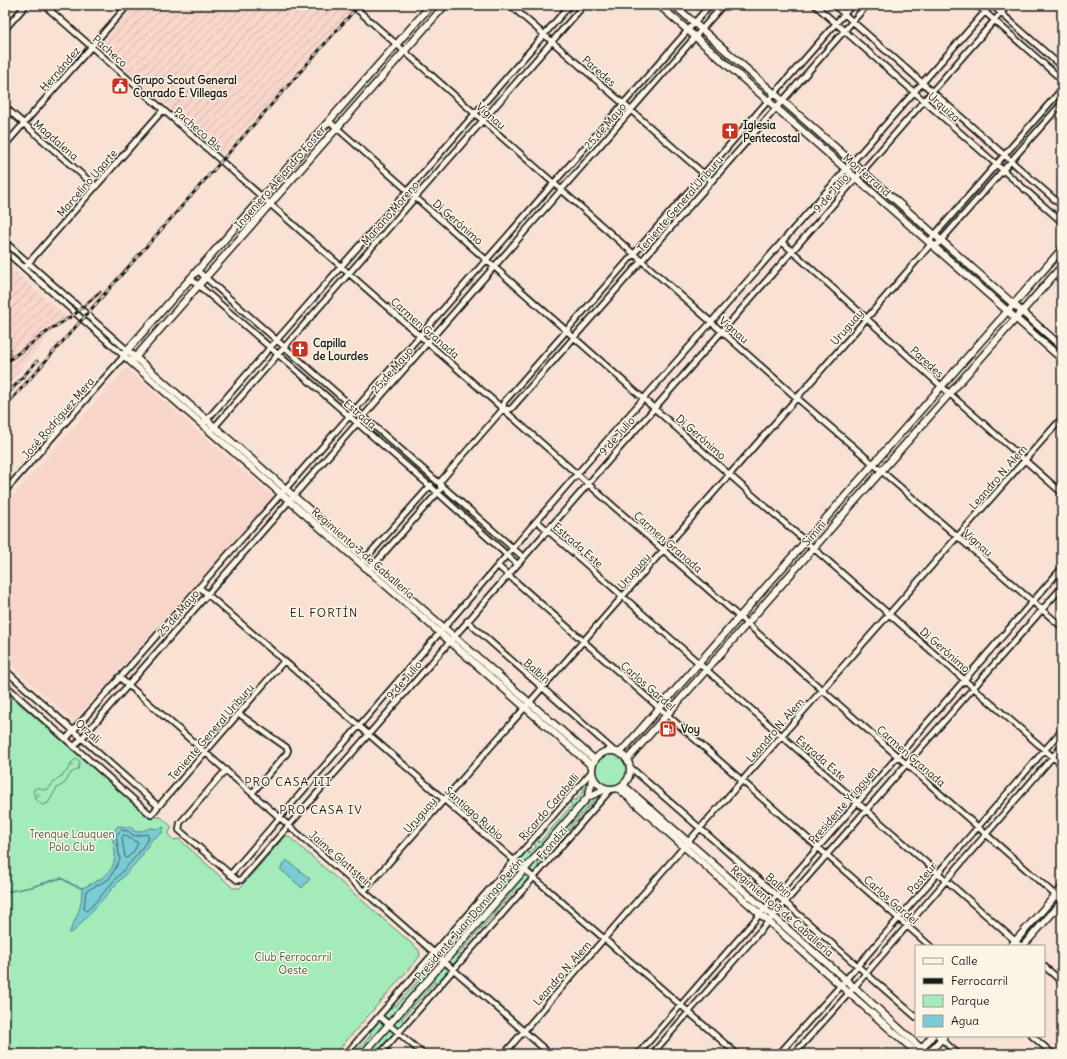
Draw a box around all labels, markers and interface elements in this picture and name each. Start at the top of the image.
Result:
street label: Pacheco [90,32,130,70]
street label: Hernández [37,44,83,94]
street label: Paredes [579,53,619,89]
place label: Grupo Scout General Conrado E. Villegas [133,73,237,101]
public building icon: Grupo Scout General Conrado E. Villegas [110,76,130,96]
street label: Urquiza [925,89,963,125]
street label: Vignau [473,99,509,133]
street label: 25 de Mayo [581,100,629,152]
street label: Pacheco Bis [171,104,225,154]
street label: Magdalena [31,117,81,163]
place label: Iglesia Pentecostal [743,118,800,145]
church icon: Iglesia Pentecostal [720,121,740,141]
street label: Ingeniero Alejandro Foster [231,122,329,232]
street label: Marcelino Ugarte [54,146,120,220]
street label: Monferrand [840,151,894,200]
street label: Teniente General Uriburu [634,152,726,255]
street label: 9 de Julio [810,171,852,215]
street label: Mariano Moreno [358,178,422,248]
street label: Di Gerónimo [430,196,486,248]
street label: Carmen Granada [388,294,462,362]
street label: Uruguay [828,306,866,348]
street label: Vignau [716,313,752,347]
place label: Capilla de Lourdes [313,336,368,363]
church icon: Capilla de Lourdes [290,339,310,359]
street label: Paredes [907,343,947,381]
street label: 25 de Mayo [368,344,416,396]
street label: José Rodríguez Mera [19,374,97,462]
street label: Estrada [341,396,379,432]
street label: Di Gerónimo [673,411,729,463]
street label: 9 de Julio [596,414,638,458]
street label: Leandro N. Alem [966,441,1030,512]
street label: Regimiento 3 de Caballería [309,504,417,602]
street label: Carmen Granada [631,508,705,576]
street label: Simini [799,517,829,549]
street label: Estrada Este [550,519,606,571]
street label: Vignau [960,526,996,560]
street label: Uruguay [615,550,653,592]
street label: 25 de Mayo [154,587,202,639]
district label: EL FORTÍN [290,605,358,620]
street label: Di Gerónimo [917,624,973,676]
street label: Balbin [521,656,553,686]
street label: 9 de Julio [383,658,425,702]
street label: Carlos Gardel [618,659,678,713]
street label: Teniente General Uriburu [165,680,257,783]
street label: Leandro N. Alem [743,694,807,765]
street label: Orzali [72,716,104,746]
fuel station icon: Voy [658,719,678,739]
place label: Voy [681,722,700,737]
street label: Carmen Granada [874,722,948,790]
street label: Estrada Este [793,732,849,784]
street label: Presidente Yrigoyen [805,763,881,847]
street label: Ricardo Carabelli [516,771,582,843]
district label: PRO CASA III [244,774,332,789]
street label: Santiago Rubio [441,783,507,843]
street label: Uruguay [401,794,439,836]
district label: PRO CASA IV [279,802,363,817]
street label: Frondizi [534,824,570,862]
park label: Trenque Lauquen Polo Club [29,827,115,854]
street label: Jaime Glattstein [306,827,376,891]
street label: Presidente Juan Domingo Perón [412,855,526,983]
street label: Pasteur [904,859,940,897]
street label: Regimiento 3 de Caballería [728,862,836,960]
street label: Balbin [763,870,795,900]
street label: Carlos Gardel [861,873,921,927]
street label: Leandro N. Alem [530,937,594,1008]
legend [915,945,1045,1037]
park label: Club Ferrocarril Oeste [254,950,332,977]
text: Calle [951,953,978,968]
text: Ferrocarril [951,973,1008,988]
text: Parque [951,993,990,1008]
text: Agua [951,1013,979,1028]

